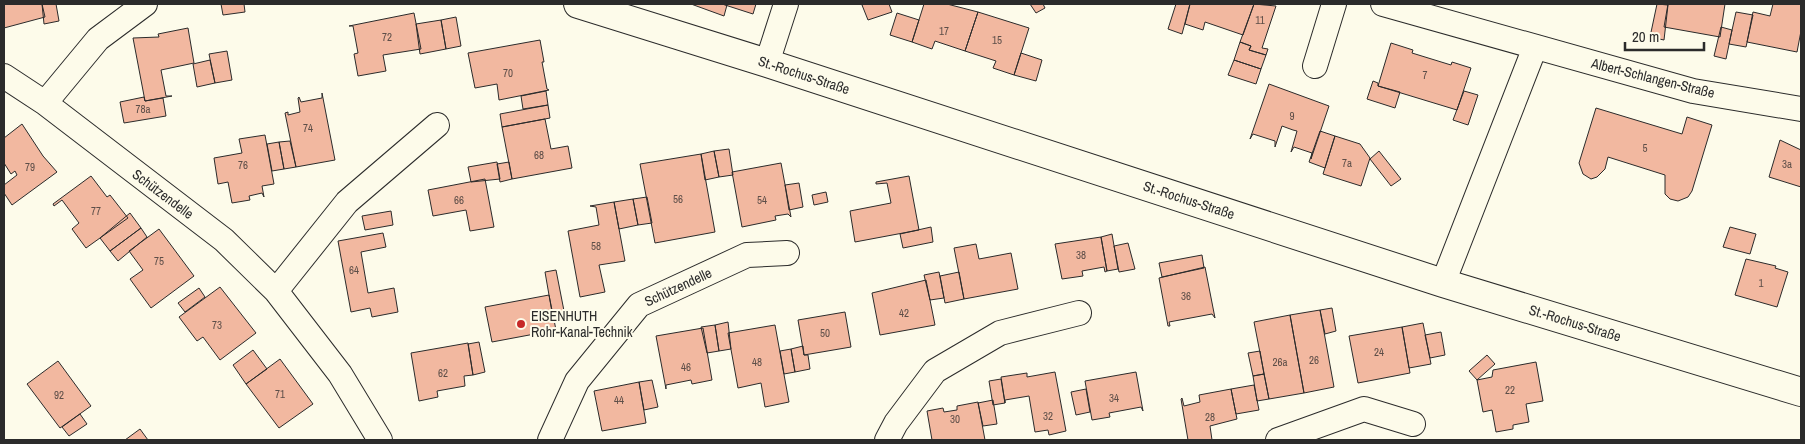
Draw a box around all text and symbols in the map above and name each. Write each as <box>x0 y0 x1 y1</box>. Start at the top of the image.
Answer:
house number: 11 <box>1255 13 1265 27</box>
scale bar <box>1625 20 1704 52</box>
house number: 17 <box>939 24 949 38</box>
text: 20 m <box>1632 26 1659 47</box>
house number: 72 <box>382 30 392 44</box>
house number: 15 <box>992 33 1002 47</box>
street label: St.-Rochus-Straße <box>756 52 852 98</box>
street label: Albert-Schlangen-Straße <box>1589 54 1716 102</box>
house number: 70 <box>503 66 513 80</box>
house number: 7 <box>1422 68 1428 82</box>
house number: 78a <box>135 102 151 116</box>
house number: 9 <box>1289 109 1295 123</box>
house number: 74 <box>303 121 313 135</box>
house number: 5 <box>1642 141 1648 155</box>
house number: 68 <box>534 148 544 162</box>
house number: 7a <box>1342 156 1352 170</box>
house number: 3a <box>1782 157 1792 171</box>
house number: 76 <box>238 158 248 172</box>
house number: 79 <box>25 160 35 174</box>
street label: Schützendelle <box>129 165 197 223</box>
street label: St.-Rochus-Straße <box>1141 177 1237 223</box>
house number: 56 <box>673 192 683 206</box>
house number: 66 <box>454 193 464 207</box>
house number: 54 <box>757 193 767 207</box>
house number: 77 <box>91 204 101 218</box>
house number: 58 <box>591 239 601 253</box>
house number: 38 <box>1076 248 1086 262</box>
house number: 75 <box>154 254 164 268</box>
house number: 64 <box>349 263 359 277</box>
street label: Schützendelle <box>642 264 714 310</box>
house number: 1 <box>1758 276 1764 290</box>
house number: 36 <box>1181 289 1191 303</box>
street label: St.-Rochus-Straße <box>1527 300 1623 346</box>
house number: 42 <box>899 306 909 320</box>
place label: EISENHUTH Rohr-Kanal-Technik <box>531 307 633 341</box>
house number: 73 <box>212 318 222 332</box>
marker: EISENHUTH Rohr-Kanal-Technik <box>515 318 527 330</box>
house number: 50 <box>820 326 830 340</box>
house number: 24 <box>1374 345 1384 359</box>
house number: 26 <box>1309 353 1319 367</box>
house number: 48 <box>752 355 762 369</box>
house number: 26a <box>1272 355 1288 369</box>
house number: 46 <box>681 360 691 374</box>
house number: 62 <box>438 366 448 380</box>
house number: 22 <box>1505 383 1515 397</box>
house number: 71 <box>275 387 285 401</box>
house number: 92 <box>54 388 64 402</box>
house number: 34 <box>1109 391 1119 405</box>
house number: 44 <box>614 393 624 407</box>
house number: 32 <box>1043 409 1053 423</box>
house number: 28 <box>1205 410 1215 424</box>
house number: 30 <box>950 412 960 426</box>

